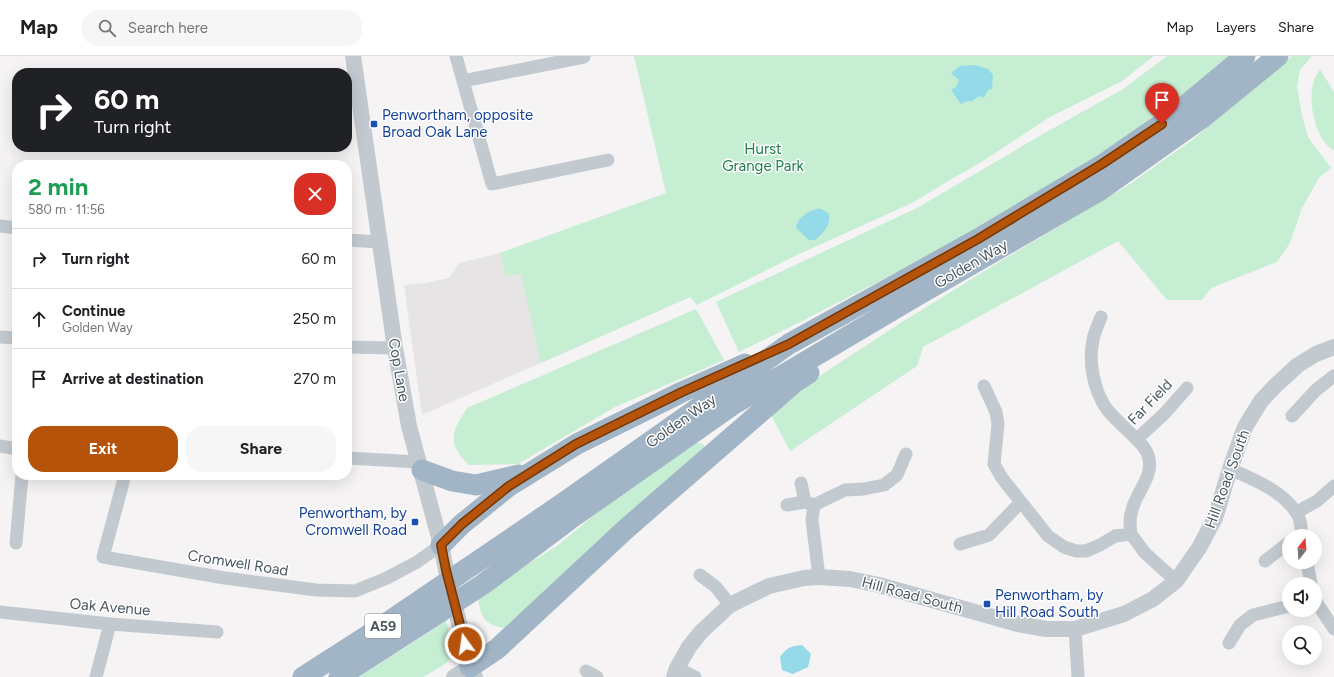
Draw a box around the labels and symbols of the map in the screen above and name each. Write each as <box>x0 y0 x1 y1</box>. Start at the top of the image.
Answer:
pin <box>1145 83 1179 124</box>
place label: Penwortham, opposite Broad Oak Lane <box>382 106 533 141</box>
marker: Penwortham, opposite Broad Oak Lane <box>369 119 379 129</box>
park label: Hurst Grange Park <box>722 140 805 175</box>
street label: Golden Way <box>931 236 1011 292</box>
street label: Cop Lane <box>385 337 413 403</box>
street label: Far Field <box>1124 375 1176 429</box>
street label: Golden Way <box>642 390 720 452</box>
street label: Hill Road South <box>1201 427 1253 531</box>
place label: Penwortham, by Cromwell Road <box>299 504 407 539</box>
marker: Penwortham, by Cromwell Road <box>410 517 420 527</box>
north arrow <box>1282 529 1322 569</box>
street label: Cromwell Road <box>186 546 290 580</box>
street label: Hill Road South <box>860 573 964 617</box>
place label: Penwortham, by Hill Road South <box>995 586 1103 621</box>
street label: Oak Avenue <box>69 595 151 619</box>
marker: Penwortham, by Hill Road South <box>982 599 992 609</box>
road number: A59 <box>365 614 401 638</box>
position arrow <box>444 623 486 665</box>

